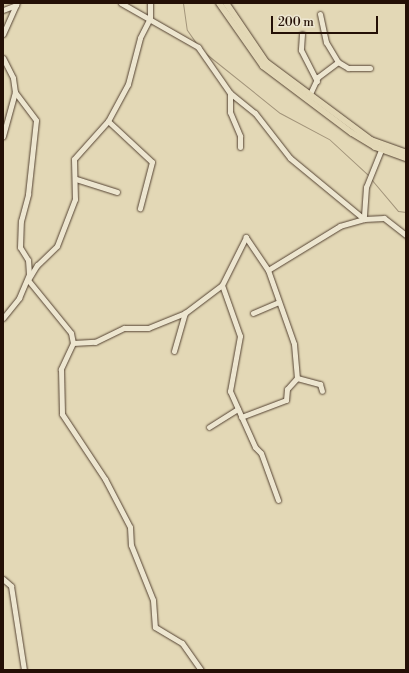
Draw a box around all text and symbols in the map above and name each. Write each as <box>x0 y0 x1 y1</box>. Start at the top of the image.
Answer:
scale bar <box>273 8 380 34</box>
text: 200 m <box>278 15 314 30</box>

